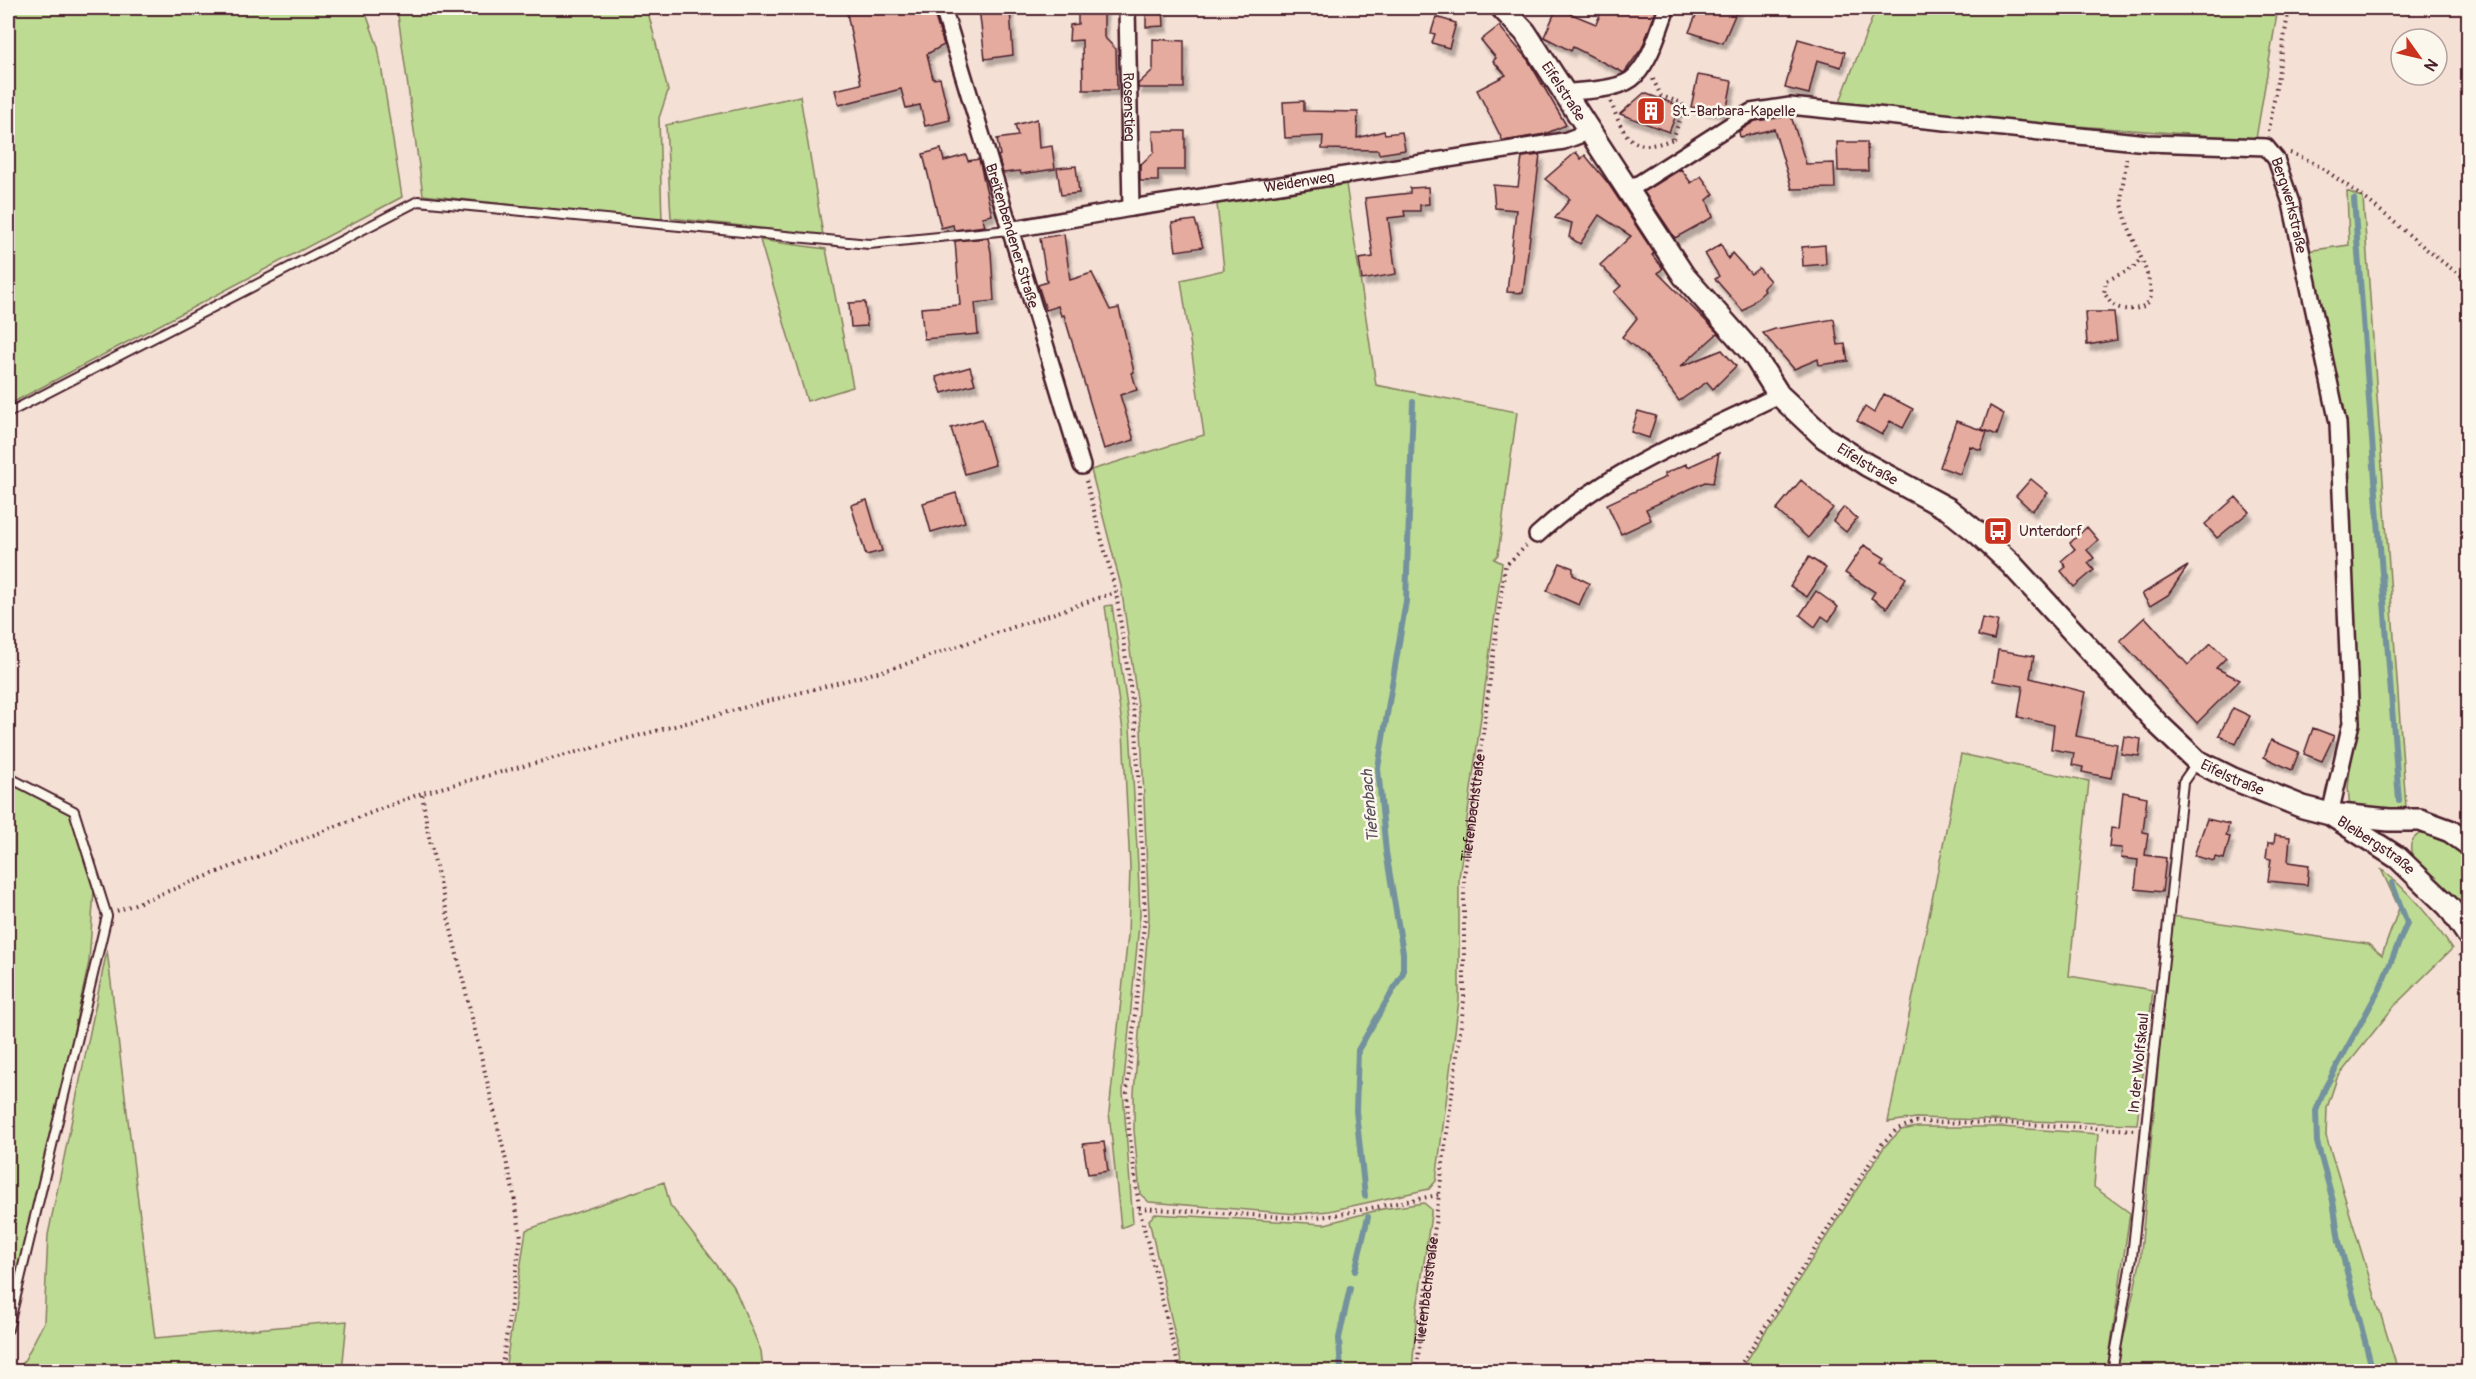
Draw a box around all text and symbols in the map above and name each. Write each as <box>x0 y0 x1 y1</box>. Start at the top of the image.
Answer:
north arrow <box>2389 27 2449 87</box>
text: N <box>2419 55 2442 75</box>
street label: Eifelstraße <box>1537 58 1590 125</box>
street label: Rosenstieg <box>1119 72 1139 142</box>
building icon: St.-Barbara-Kapelle <box>1635 95 1667 127</box>
place label: St.-Barbara-Kapelle <box>1672 102 1796 121</box>
street label: Bergwerkstraße <box>2267 155 2311 255</box>
street label: Breitenbendener Straße <box>981 161 1043 311</box>
street label: Weidenweg <box>1262 167 1336 197</box>
street label: Eifelstraße <box>1833 439 1902 490</box>
bus stop icon: Unterdorf <box>1982 515 2014 547</box>
place label: Unterdorf <box>2019 522 2082 541</box>
street label: Tiefenbachstraße <box>1457 752 1490 863</box>
street label: Eifelstraße <box>2198 755 2267 800</box>
water label: Tiefenbach <box>1357 767 1383 843</box>
street label: Bleibergstraße <box>2333 812 2419 879</box>
street label: In der Wolfskaul <box>2124 1012 2154 1114</box>
street label: Tiefenbachstraße <box>1410 1235 1443 1346</box>

